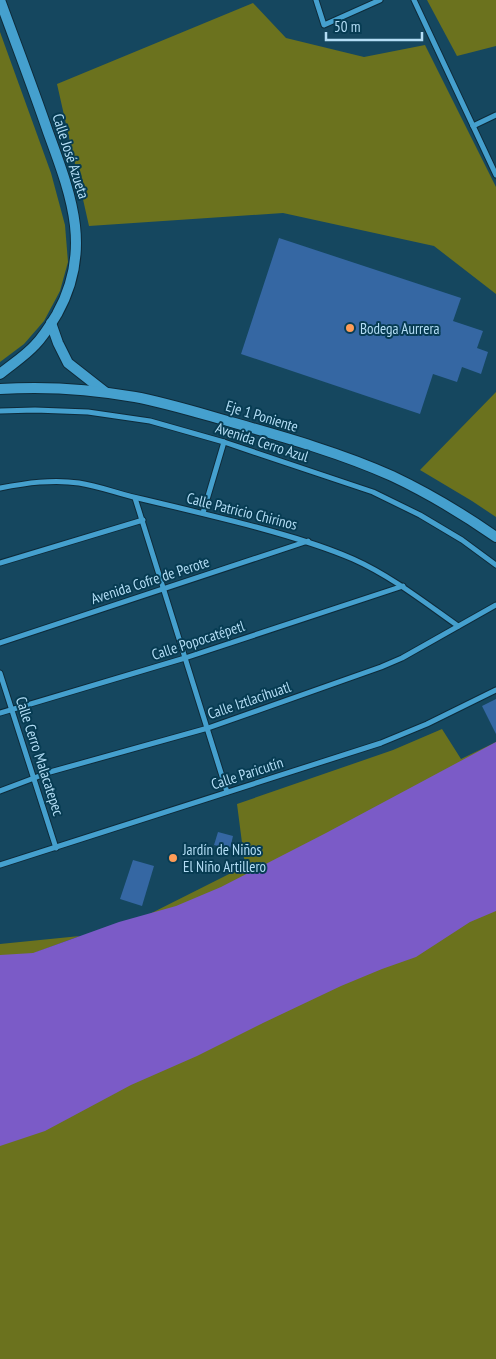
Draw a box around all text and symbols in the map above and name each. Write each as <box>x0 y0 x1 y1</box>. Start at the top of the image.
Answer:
scale bar <box>326 10 422 42</box>
text: 50 m <box>334 17 360 36</box>
street label: Calle José Azueta <box>48 111 94 201</box>
place label: Bodega Aurrera <box>360 319 440 338</box>
marker: Bodega Aurrera <box>344 322 356 334</box>
street label: Eje 1 Poniente <box>224 396 300 436</box>
street label: Avenida Cerro Azul <box>213 418 311 466</box>
street label: Calle Patricio Chirinos <box>185 488 299 534</box>
street label: Avenida Cofre de Perote <box>88 552 212 608</box>
street label: Calle Popocatépetl <box>149 616 247 664</box>
street label: Calle Iztlacíhuatl <box>205 677 294 723</box>
street label: Calle Cerro Malacatepec <box>12 694 68 819</box>
street label: Calle Paricutín <box>209 752 285 794</box>
place label: Jardín de Niños El Niño Artillero <box>182 840 266 876</box>
marker: Jardín de Niños El Niño Artillero <box>167 852 179 864</box>

